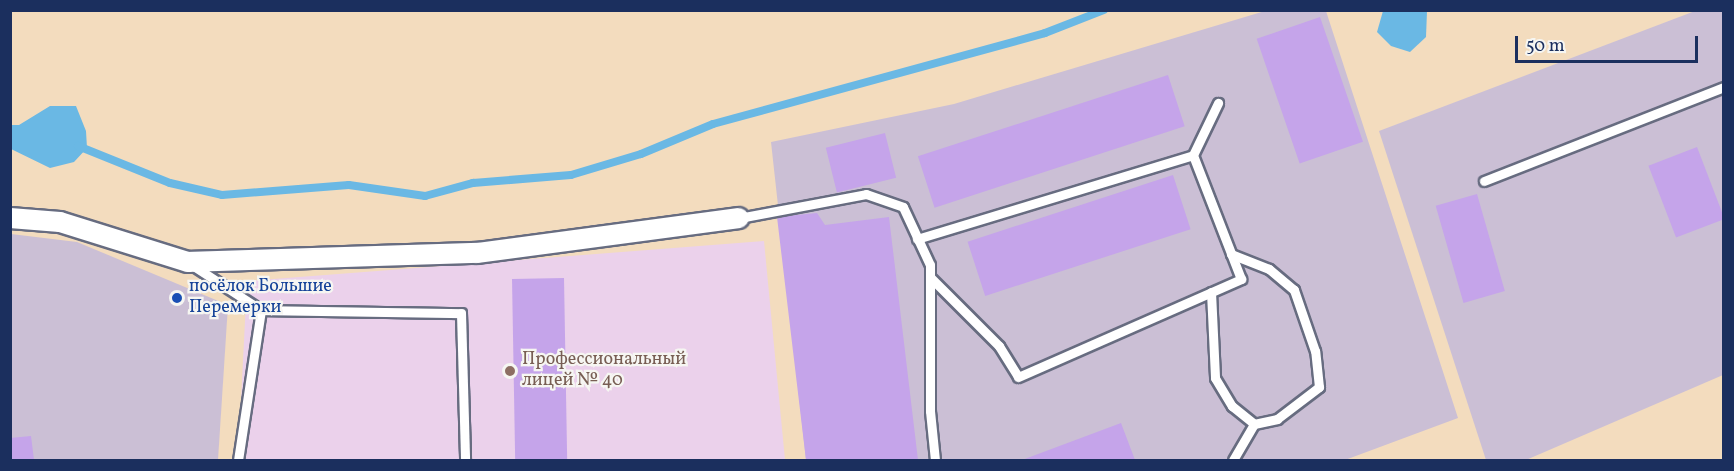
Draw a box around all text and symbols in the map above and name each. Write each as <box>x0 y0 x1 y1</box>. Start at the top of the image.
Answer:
scale bar <box>1518 24 1701 62</box>
text: 50 m <box>1526 34 1565 59</box>
place label: посёлок Большие Перемерки <box>189 277 332 320</box>
marker: посёлок Большие Перемерки <box>170 291 184 305</box>
place label: Профессиональный лицей № 40 <box>522 350 686 392</box>
marker: Профессиональный лицей № 40 <box>503 364 517 378</box>

